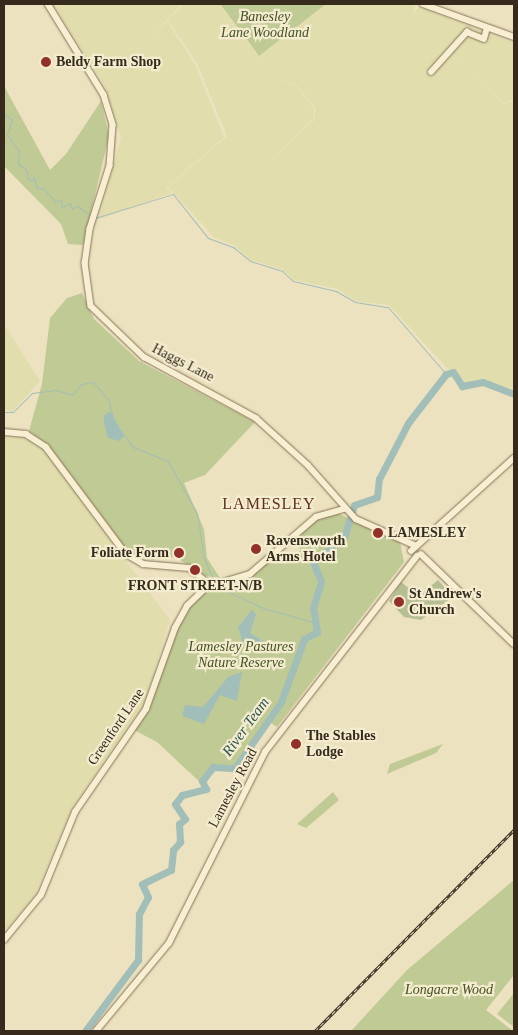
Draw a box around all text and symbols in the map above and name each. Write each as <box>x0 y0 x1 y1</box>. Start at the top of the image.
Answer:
park label: Banesley Lane Woodland <box>221 9 309 41</box>
place label: Beldy Farm Shop <box>56 54 161 70</box>
marker: Beldy Farm Shop <box>40 56 52 68</box>
street label: Haggs Lane <box>149 340 217 386</box>
district label: LAMESLEY <box>221 494 317 514</box>
place label: LAMESLEY <box>388 525 467 541</box>
marker: LAMESLEY <box>372 527 384 539</box>
place label: Ravensworth Arms Hotel <box>266 533 345 566</box>
marker: Ravensworth Arms Hotel <box>250 543 262 555</box>
place label: Foliate Form <box>91 545 169 561</box>
marker: Foliate Form <box>173 547 185 559</box>
marker: FRONT STREET-N/B <box>189 564 201 576</box>
place label: FRONT STREET-N/B <box>128 578 262 594</box>
place label: St Andrew's Church <box>409 586 482 618</box>
marker: St Andrew's Church <box>393 596 405 608</box>
park label: Lamesley Pastures Nature Reserve <box>189 639 293 672</box>
street label: Greenford Lane <box>84 685 148 769</box>
water label: River Team <box>219 694 273 760</box>
place label: The Stables Lodge <box>306 728 376 760</box>
marker: The Stables Lodge <box>290 738 302 750</box>
street label: Lamesley Road <box>205 745 261 831</box>
park label: Longacre Wood <box>405 982 493 998</box>

